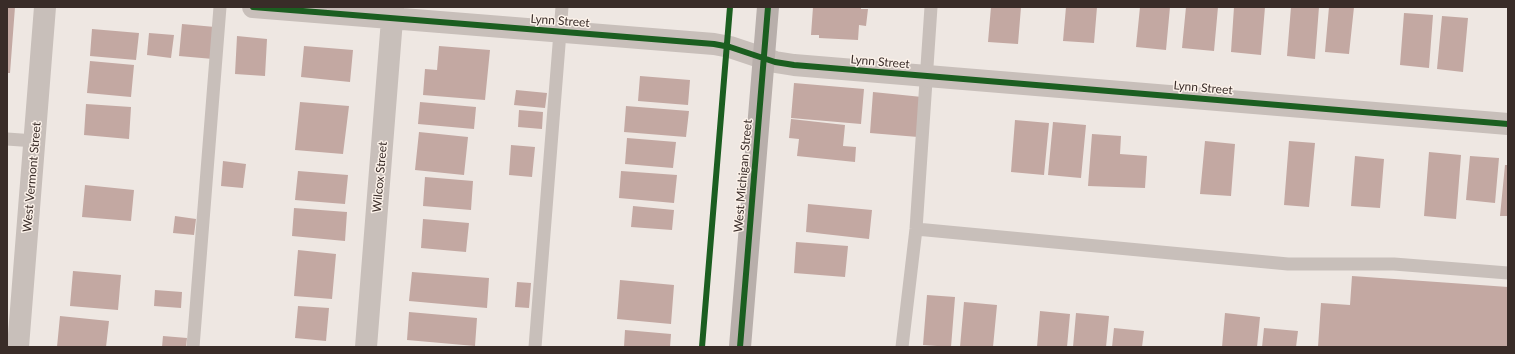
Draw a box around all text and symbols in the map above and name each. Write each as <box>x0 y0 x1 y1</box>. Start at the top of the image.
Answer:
street label: Lynn Street <box>530 12 590 30</box>
street label: Lynn Street <box>850 52 910 72</box>
street label: Lynn Street <box>1173 78 1233 98</box>
street label: West Michigan Street <box>731 119 755 233</box>
street label: West Vermont Street <box>20 121 44 233</box>
street label: Wilcox Street <box>370 141 390 213</box>

